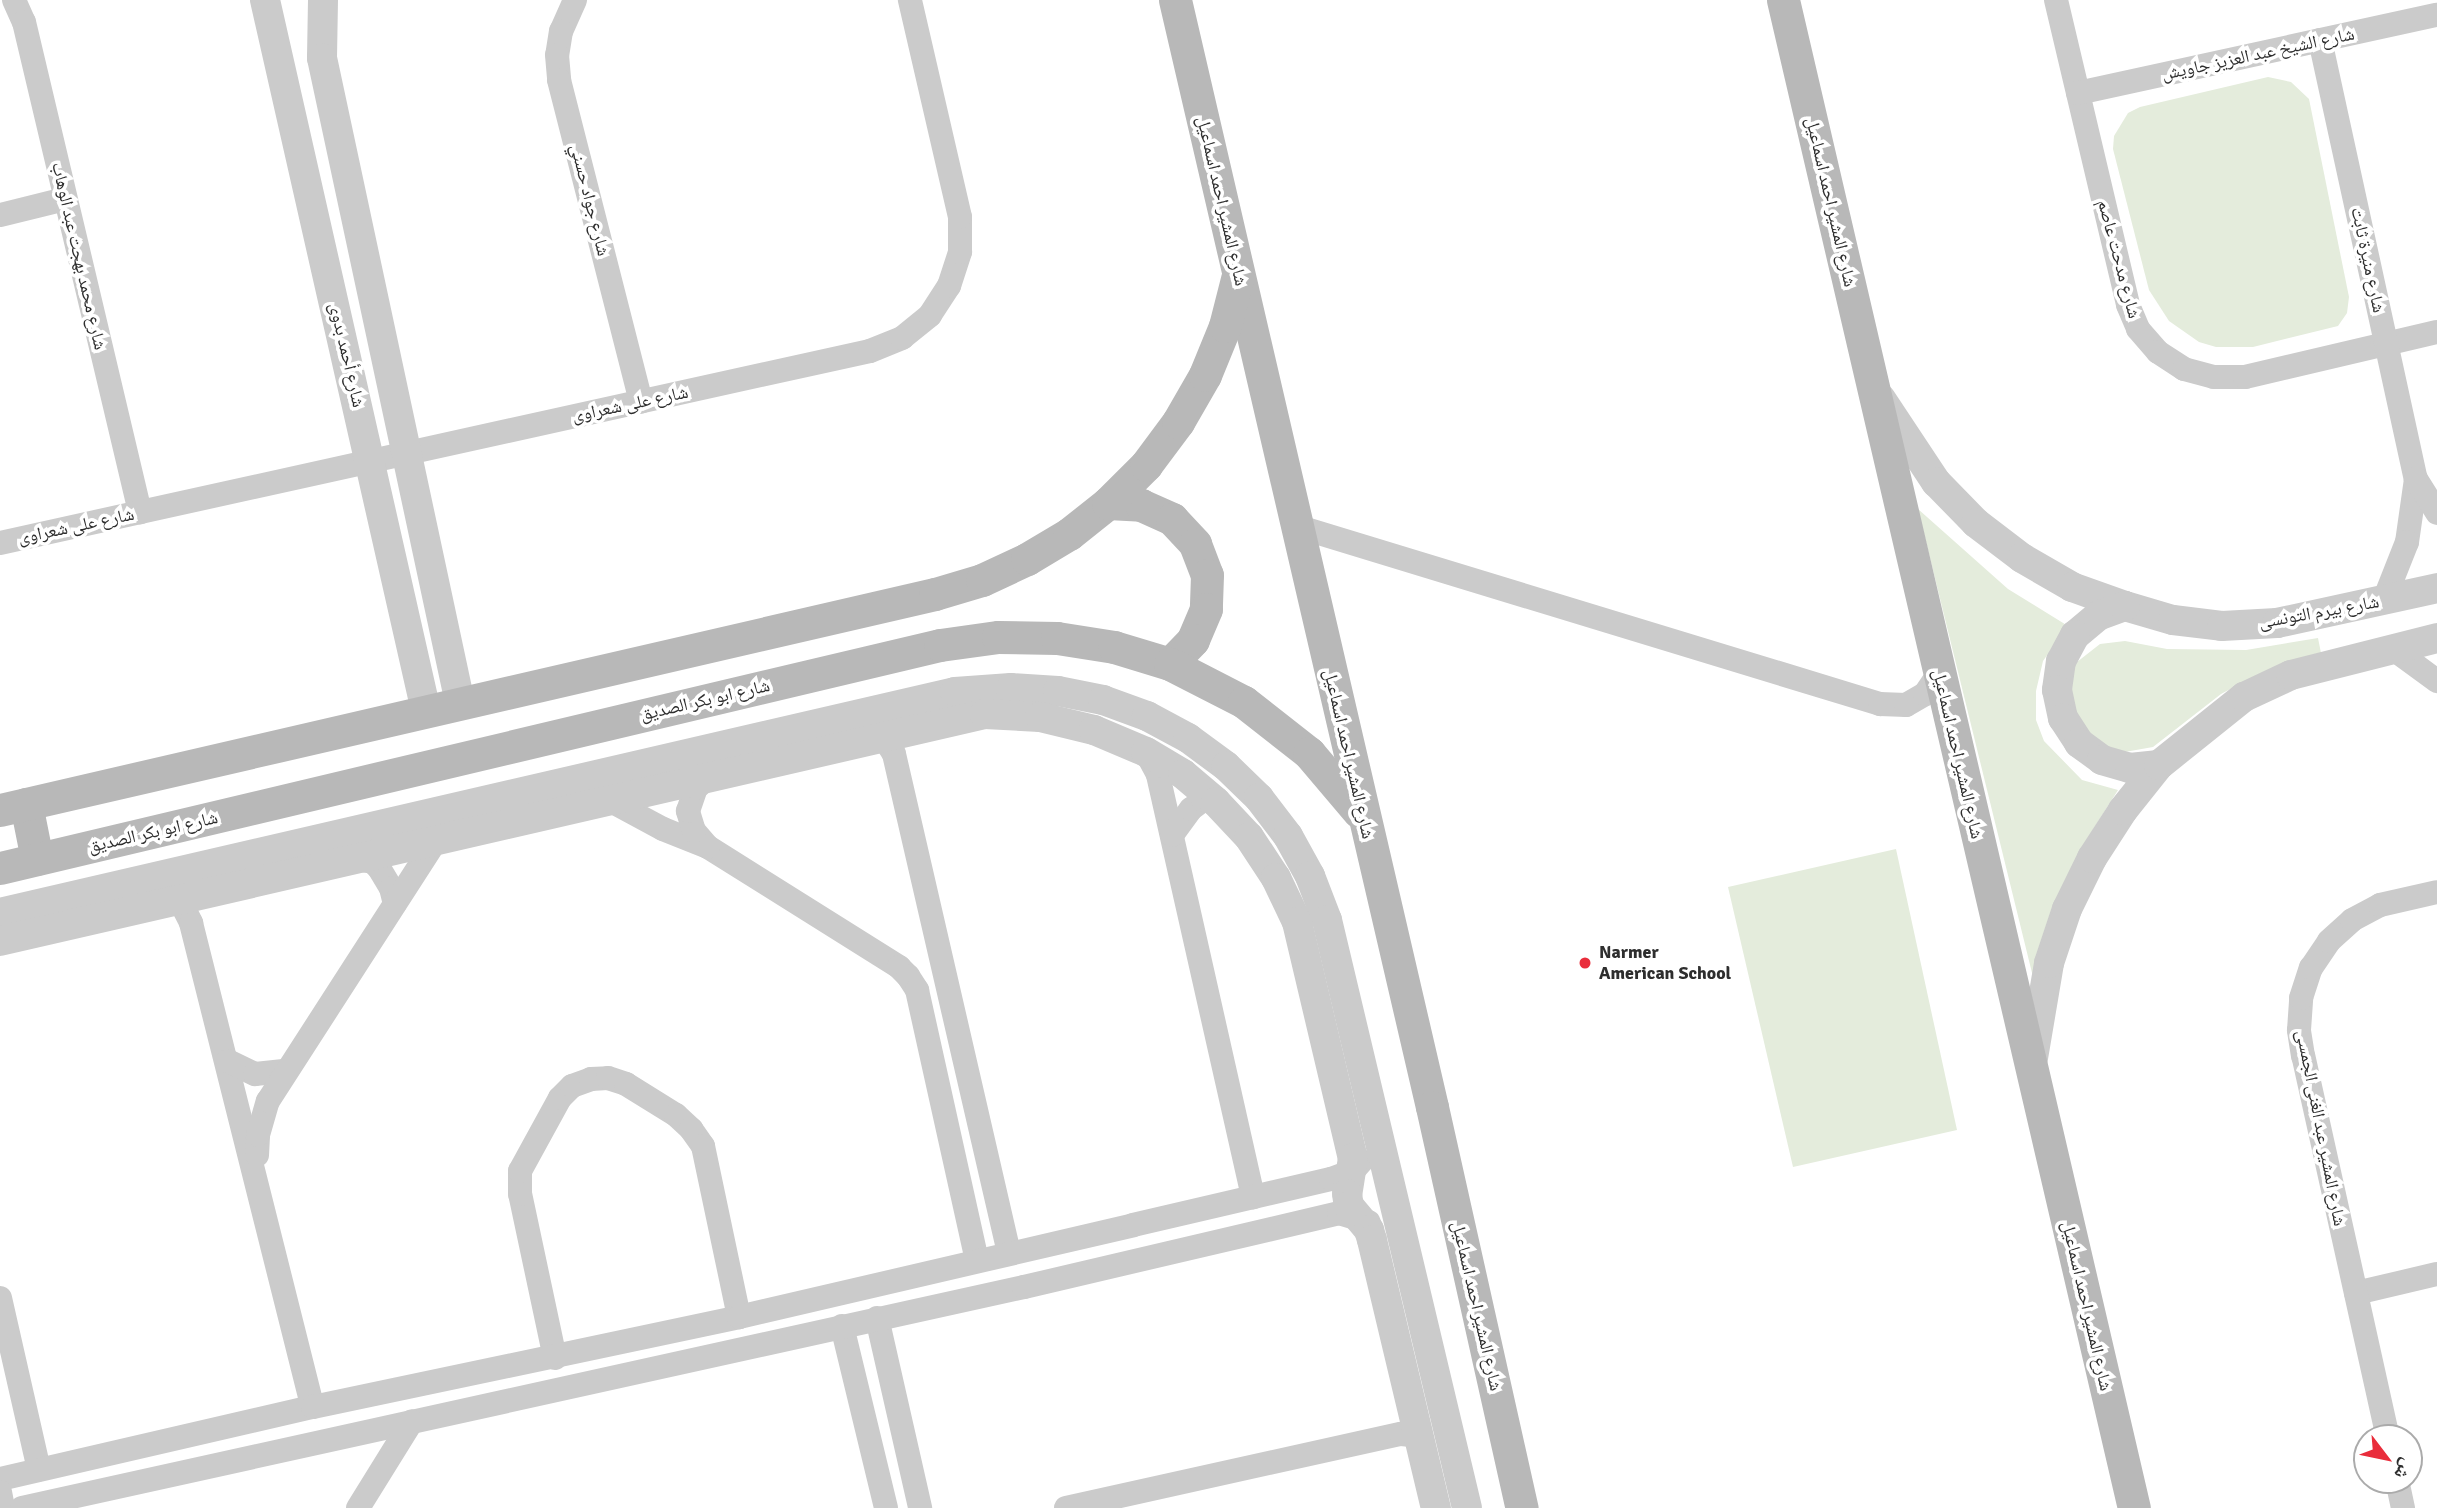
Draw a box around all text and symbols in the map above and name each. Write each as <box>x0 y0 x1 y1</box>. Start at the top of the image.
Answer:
street label: شارع الشيخ عبد العزيز جاويش <box>2160 23 2356 85</box>
street label: شارع المشير احمد اسماعيل <box>1192 114 1252 288</box>
street label: شارع المشير احمد اسماعيل <box>1801 115 1861 289</box>
street label: شارع جواد حسني <box>566 142 614 258</box>
street label: شارع محمد بهجت عبد الوهاب <box>47 160 111 352</box>
street label: شارع مدحت عاصم <box>2093 197 2145 321</box>
street label: شارع منيرة ثابت <box>2346 205 2390 315</box>
street label: شارع أحمد بدوى <box>324 301 370 409</box>
street label: شارع على شعراوى <box>570 381 690 427</box>
street label: شارع على شعراوى <box>16 503 136 549</box>
street label: شارع بيرم التونسى <box>2257 591 2381 633</box>
street label: شارع المشير احمد اسماعيل <box>1319 667 1379 841</box>
street label: شارع المشير احمد اسماعيل <box>1928 667 1988 841</box>
street label: شارع ابو بكر الصديق <box>638 675 772 725</box>
street label: شارع ابو بكر الصديق <box>86 807 220 857</box>
place label: Narmer American School <box>1599 942 1731 984</box>
marker: Narmer American School <box>1577 955 1593 971</box>
street label: شارع المشير عبد الغنى الجمسى <box>2291 1028 2351 1228</box>
street label: شارع المشير احمد اسماعيل <box>1447 1219 1507 1393</box>
street label: شارع المشير احمد اسماعيل <box>2057 1219 2117 1393</box>
north arrow <box>2353 1424 2423 1494</box>
text: ش <box>2389 1454 2420 1484</box>

